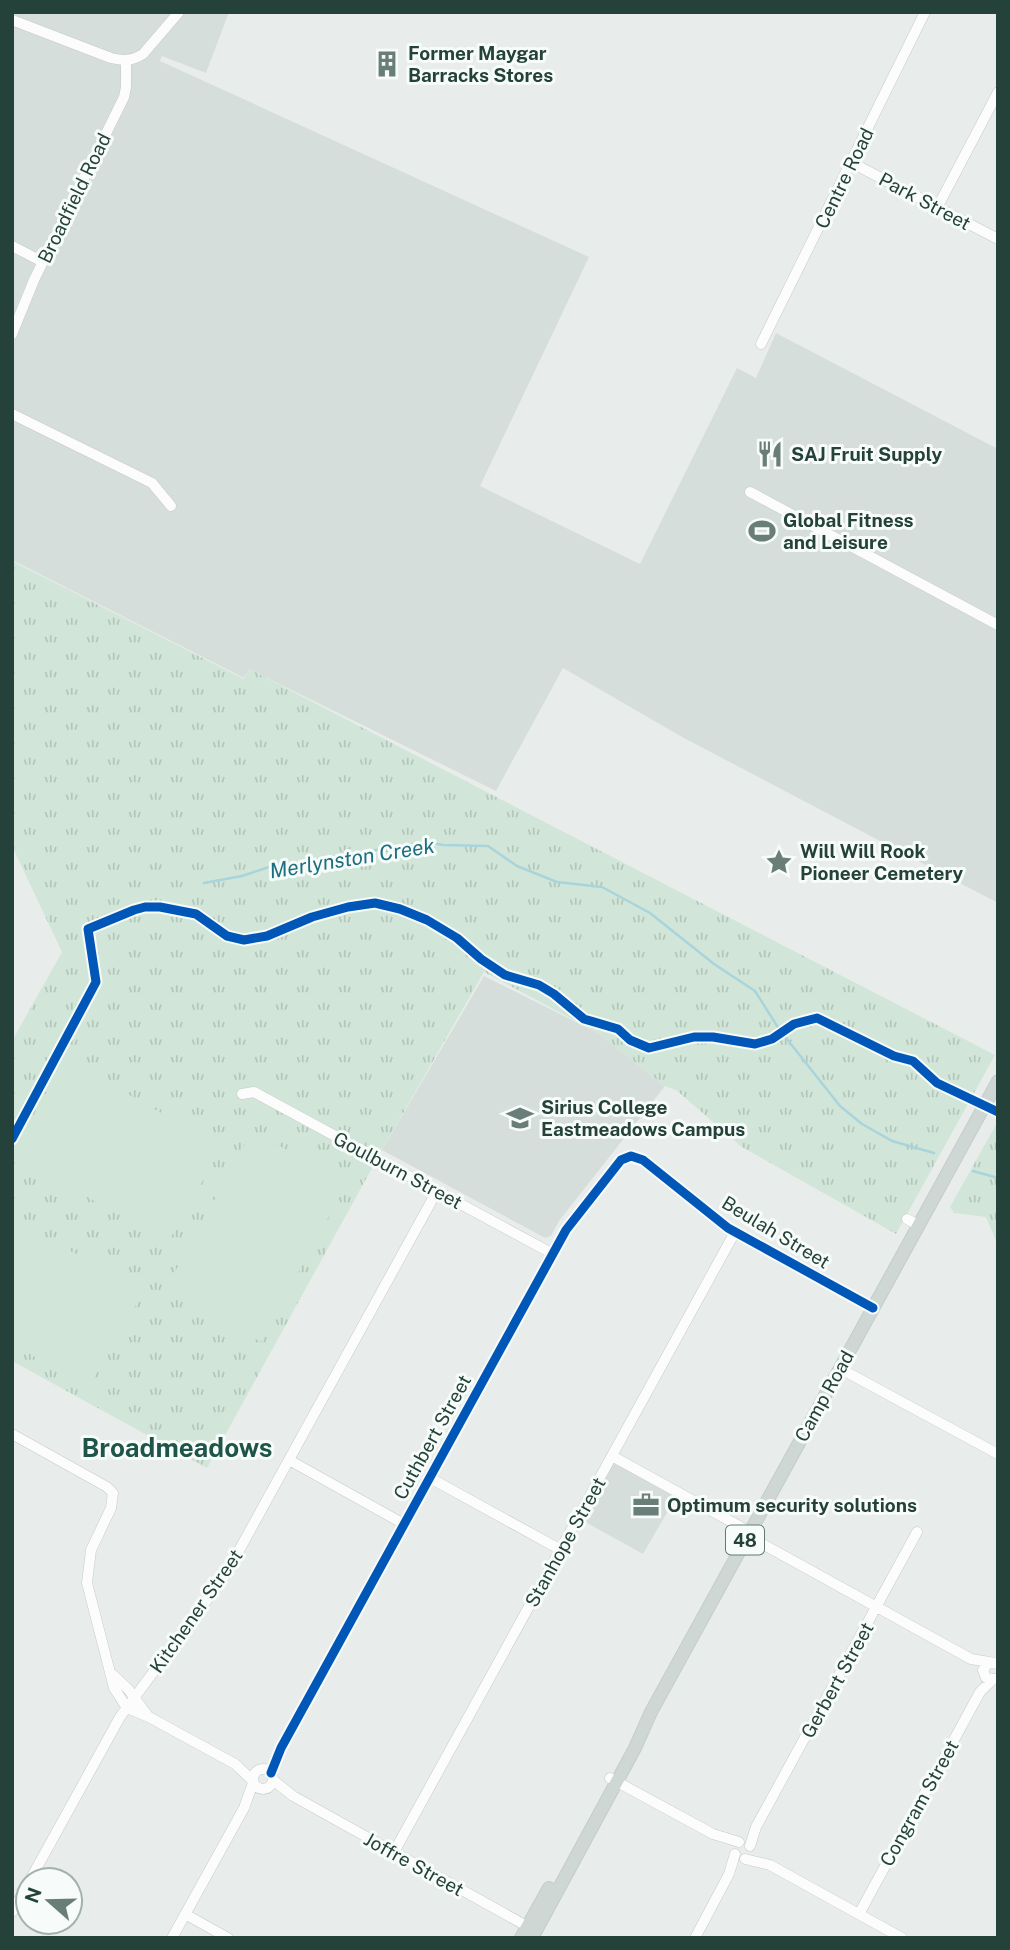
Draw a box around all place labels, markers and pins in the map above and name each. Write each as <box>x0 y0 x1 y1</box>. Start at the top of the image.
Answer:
place label: Former Maygar Barracks Stores <box>408 42 553 86</box>
building icon: Former Maygar Barracks Stores <box>372 49 402 79</box>
restaurant icon: SAJ Fruit Supply <box>755 439 785 469</box>
place label: SAJ Fruit Supply <box>791 443 942 465</box>
place label: Global Fitness and Leisure <box>783 509 914 553</box>
sports icon: Global Fitness and Leisure <box>747 516 777 546</box>
place label: Will Will Rook Pioneer Cemetery <box>800 840 964 884</box>
place icon: Will Will Rook Pioneer Cemetery <box>764 847 794 877</box>
place label: Sirius College Eastmeadows Campus <box>541 1096 745 1140</box>
school or university icon: Sirius College Eastmeadows Campus <box>505 1103 535 1133</box>
office icon: Optimum security solutions <box>631 1490 661 1520</box>
place label: Optimum security solutions <box>667 1494 917 1516</box>

